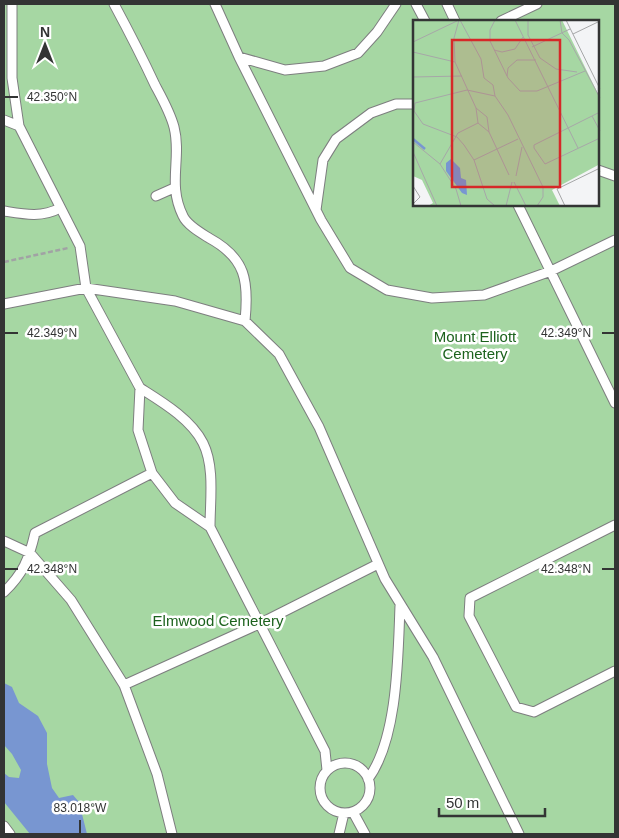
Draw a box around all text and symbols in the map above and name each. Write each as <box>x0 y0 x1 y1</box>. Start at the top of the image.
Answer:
north arrow <box>20 20 70 70</box>
inset map <box>413 20 599 206</box>
text: N <box>40 24 50 40</box>
text: 42.350°N <box>27 90 77 104</box>
text: 42.349°N <box>27 326 77 340</box>
text: 42.349°N <box>541 326 591 340</box>
park label: Mount Elliott Cemetery <box>434 328 517 362</box>
text: 42.348°N <box>27 562 77 576</box>
text: 42.348°N <box>541 562 591 576</box>
park label: Elmwood Cemetery <box>153 612 284 629</box>
scale bar <box>439 786 545 818</box>
text: 50 m <box>446 794 479 811</box>
text: 83.018°W <box>54 801 107 815</box>

